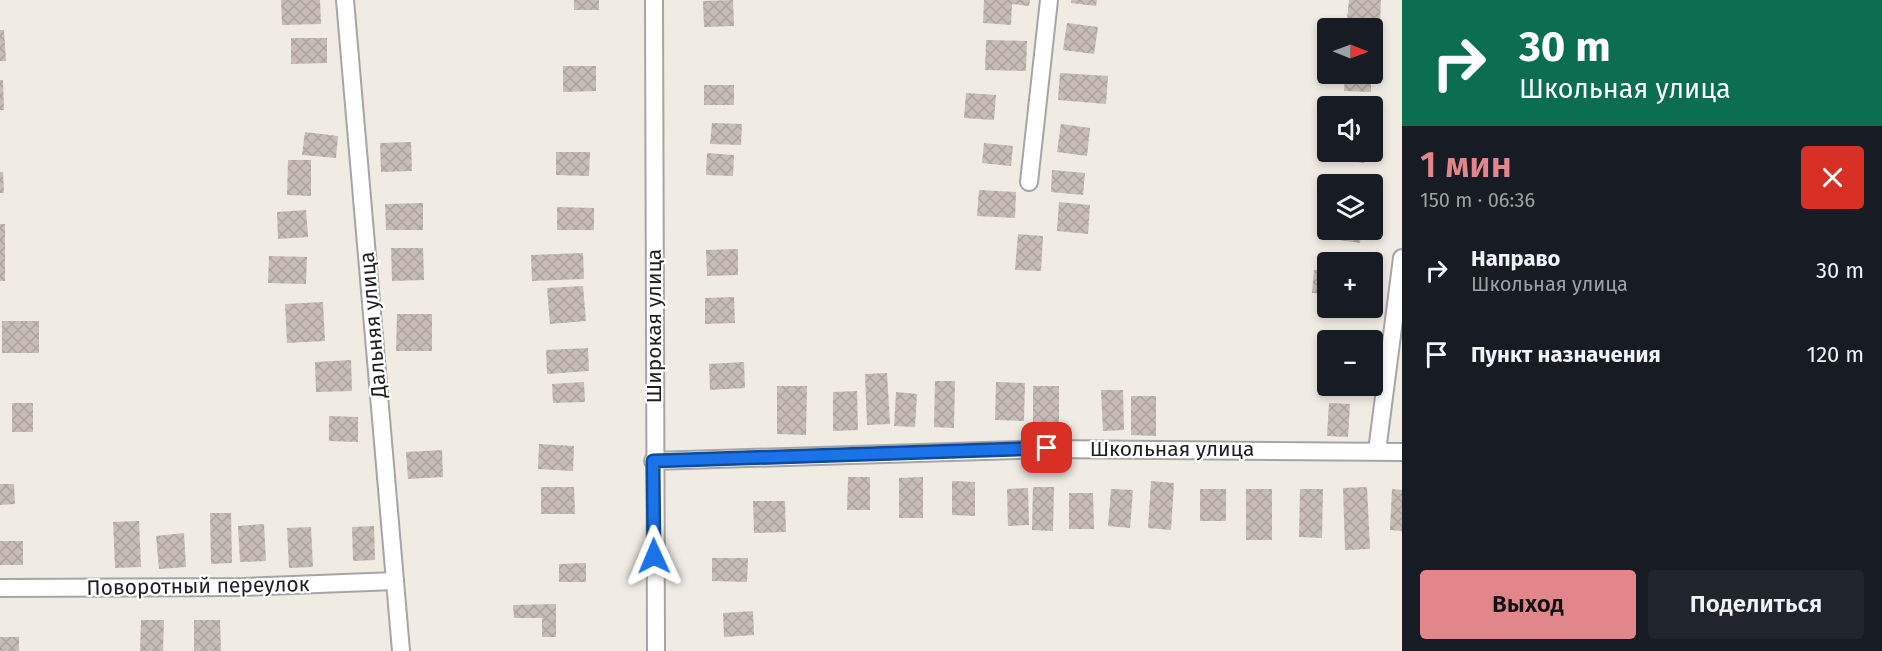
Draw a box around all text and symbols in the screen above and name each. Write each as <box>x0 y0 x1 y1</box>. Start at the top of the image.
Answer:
north arrow <box>1317 18 1383 84</box>
map controls <box>1317 18 1383 396</box>
text: 30 m <box>1519 22 1611 72</box>
icon: right <box>1420 24 1498 102</box>
text: Школьная улица <box>1519 73 1731 105</box>
button: sound <box>1317 96 1383 162</box>
text: 1 мин <box>1420 143 1512 187</box>
button: close <box>1801 146 1864 209</box>
button: layers <box>1317 174 1383 240</box>
text: 150 m · 06:36 <box>1420 188 1535 212</box>
text: Направо <box>1471 245 1560 272</box>
street label: Широкая улица <box>641 249 667 403</box>
street label: Дальняя улица <box>354 251 392 400</box>
button: + <box>1317 252 1383 318</box>
icon: right <box>1420 254 1453 287</box>
text: 30 m <box>1816 257 1864 284</box>
text: Школьная улица <box>1471 272 1628 296</box>
button: − <box>1317 330 1383 396</box>
icon: arrive <box>1420 338 1453 371</box>
text: Пункт назначения <box>1471 341 1661 368</box>
text: 120 m <box>1807 341 1864 368</box>
pin <box>1021 422 1072 473</box>
icon: arrive <box>1030 431 1063 464</box>
street label: Школьная улица <box>1090 436 1254 462</box>
position arrow <box>622 524 686 588</box>
button: Выход <box>1420 570 1636 639</box>
button: Поделиться <box>1648 570 1864 639</box>
street label: Поворотный переулок <box>86 571 310 601</box>

